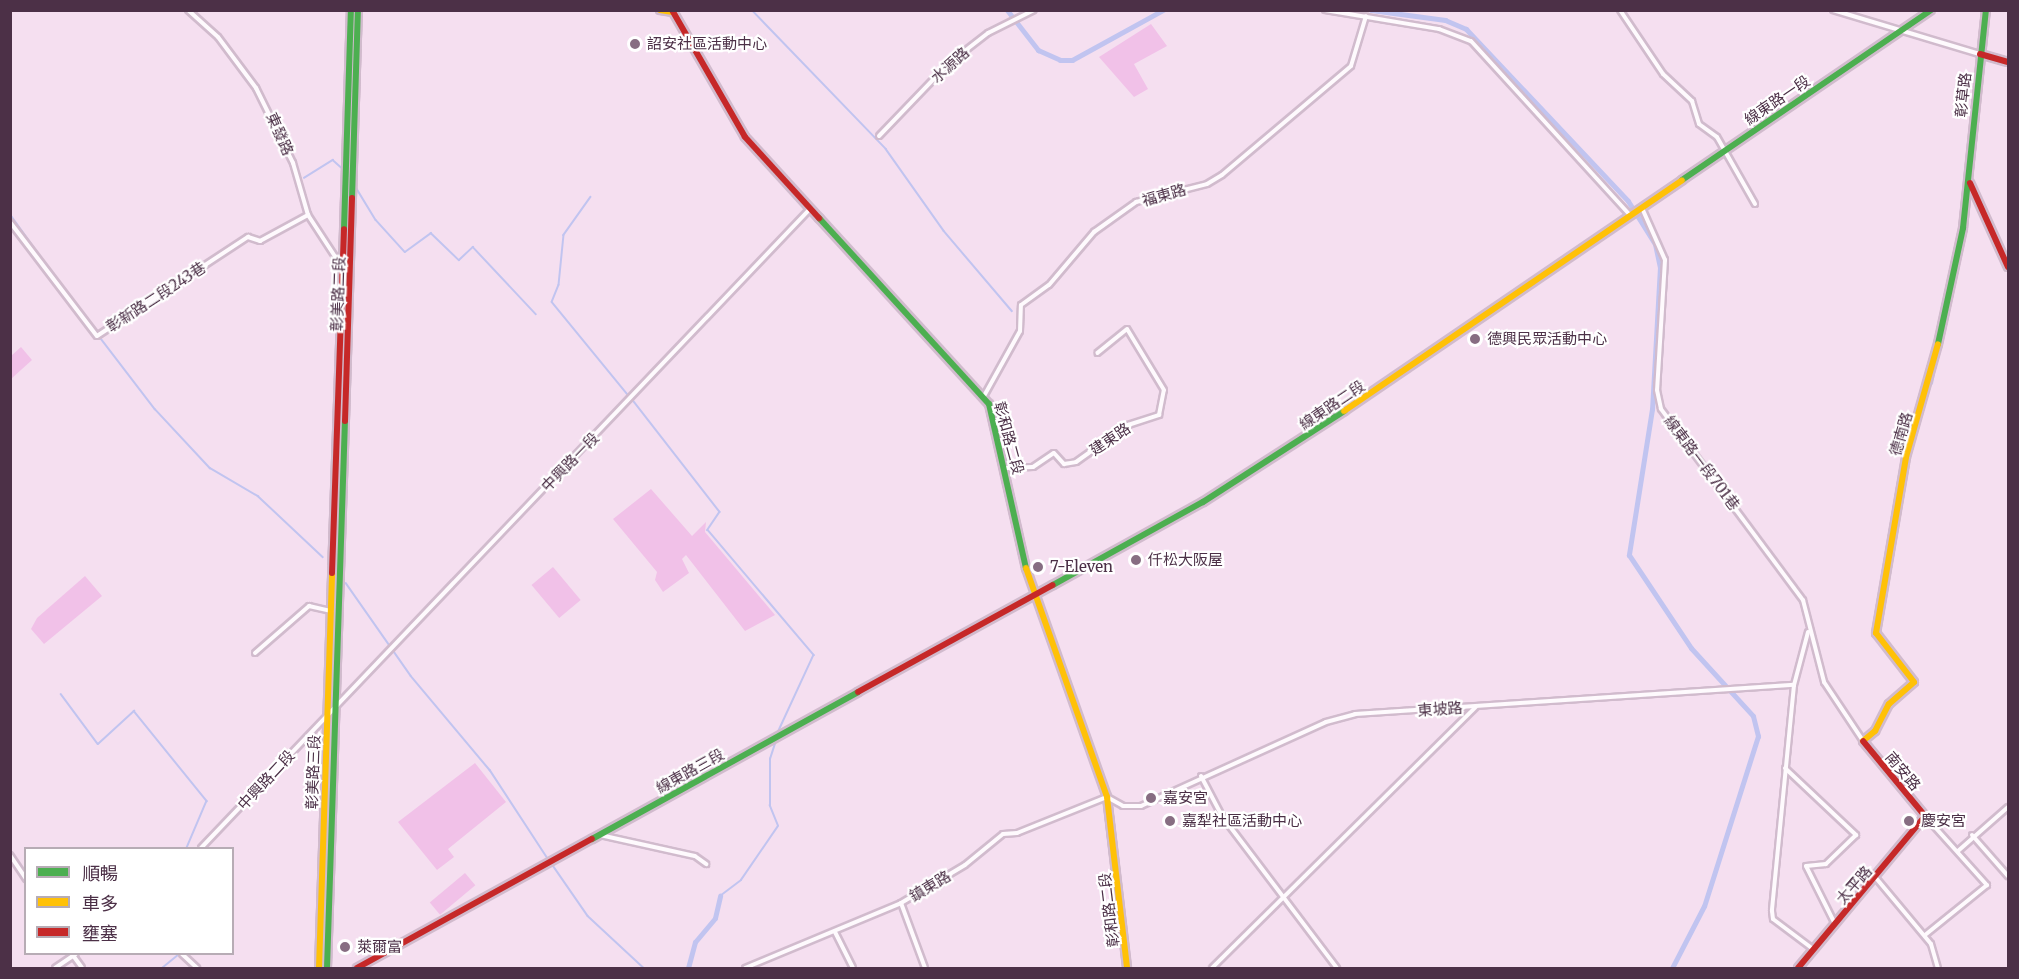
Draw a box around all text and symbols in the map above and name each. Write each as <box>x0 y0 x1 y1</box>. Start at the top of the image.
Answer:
place label: 詔安社區活動中心 <box>647 35 767 53</box>
marker: 詔安社區活動中心 <box>628 37 642 51</box>
street label: 水源路 <box>927 43 973 87</box>
street label: 線東路一段 <box>1741 72 1813 128</box>
street label: 彰草路 <box>1952 72 1974 118</box>
street label: 東發路 <box>263 110 297 158</box>
street label: 福東路 <box>1140 180 1188 210</box>
street label: 彰美路二段 <box>328 256 348 332</box>
street label: 彰新路二段243巷 <box>103 258 209 336</box>
place label: 德興民眾活動中心 <box>1487 330 1607 348</box>
marker: 德興民眾活動中心 <box>1468 332 1482 346</box>
street label: 線東路二段 <box>1296 377 1368 433</box>
street label: 彰和路二段 <box>991 399 1027 477</box>
street label: 德南路 <box>1886 410 1916 458</box>
street label: 線東路一段701巷 <box>1661 412 1743 514</box>
street label: 建東路 <box>1086 419 1134 459</box>
street label: 中興路一段 <box>537 429 603 495</box>
place label: 仟松大阪屋 <box>1148 551 1223 569</box>
marker: 仟松大阪屋 <box>1129 553 1143 567</box>
place label: 7-Eleven <box>1050 558 1113 576</box>
marker: 7-Eleven <box>1031 560 1045 574</box>
street label: 東坡路 <box>1417 698 1463 720</box>
street label: 彰美路三段 <box>303 734 323 810</box>
street label: 線東路三段 <box>653 745 727 797</box>
street label: 中興路二段 <box>234 746 298 814</box>
street label: 南安路 <box>1882 748 1924 794</box>
place label: 嘉安宮 <box>1163 789 1208 807</box>
marker: 嘉安宮 <box>1144 791 1158 805</box>
place label: 嘉犁社區活動中心 <box>1182 812 1302 830</box>
place label: 慶安宮 <box>1921 812 1966 830</box>
marker: 嘉犁社區活動中心 <box>1163 814 1177 828</box>
marker: 慶安宮 <box>1902 814 1916 828</box>
legend <box>24 847 234 955</box>
text: 順暢 <box>82 862 118 885</box>
street label: 太平路 <box>1832 862 1876 908</box>
street label: 鎮東路 <box>906 867 954 905</box>
street label: 彰和路二段 <box>1095 872 1123 948</box>
text: 車多 <box>82 892 118 915</box>
text: 壅塞 <box>82 922 118 945</box>
place label: 萊爾富 <box>357 938 402 956</box>
marker: 萊爾富 <box>338 940 352 954</box>

